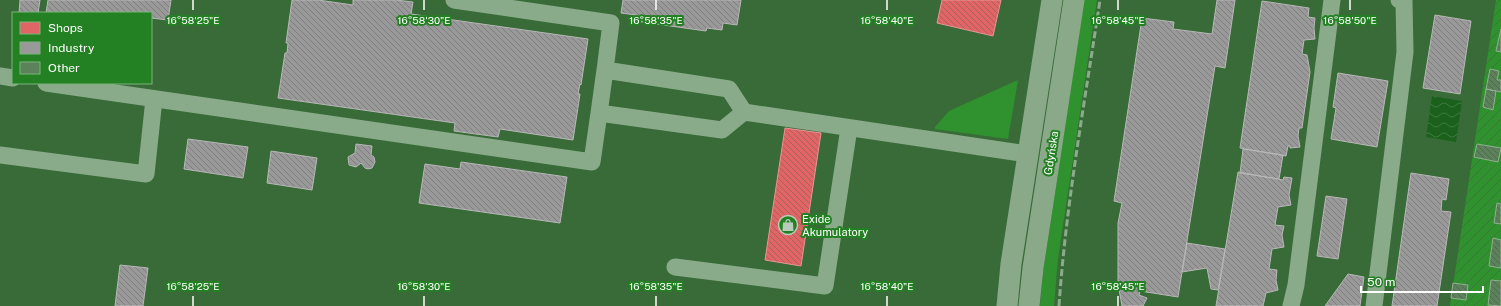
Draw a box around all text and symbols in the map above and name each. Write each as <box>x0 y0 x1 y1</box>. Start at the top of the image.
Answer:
legend <box>12 12 152 84</box>
text: 16°58'25"E <box>166 14 220 26</box>
text: 16°58'30"E <box>397 14 451 26</box>
text: 16°58'35"E <box>629 14 683 26</box>
text: 16°58'40"E <box>860 14 914 26</box>
text: 16°58'45"E <box>1091 14 1145 26</box>
text: 16°58'50"E <box>1323 14 1377 26</box>
text: Shops <box>48 21 83 35</box>
text: Industry <box>48 41 95 55</box>
text: Other <box>48 61 80 75</box>
street label: Gdyńska <box>1042 130 1060 176</box>
place label: Exide Akumulatory <box>802 213 868 238</box>
shop icon: Exide Akumulatory <box>777 214 799 236</box>
scale bar <box>1361 268 1483 294</box>
text: 50 m <box>1367 275 1395 289</box>
text: 16°58'25"E <box>166 280 220 292</box>
text: 16°58'30"E <box>397 280 451 292</box>
text: 16°58'35"E <box>629 280 683 292</box>
text: 16°58'40"E <box>860 280 914 292</box>
text: 16°58'45"E <box>1091 280 1145 292</box>

